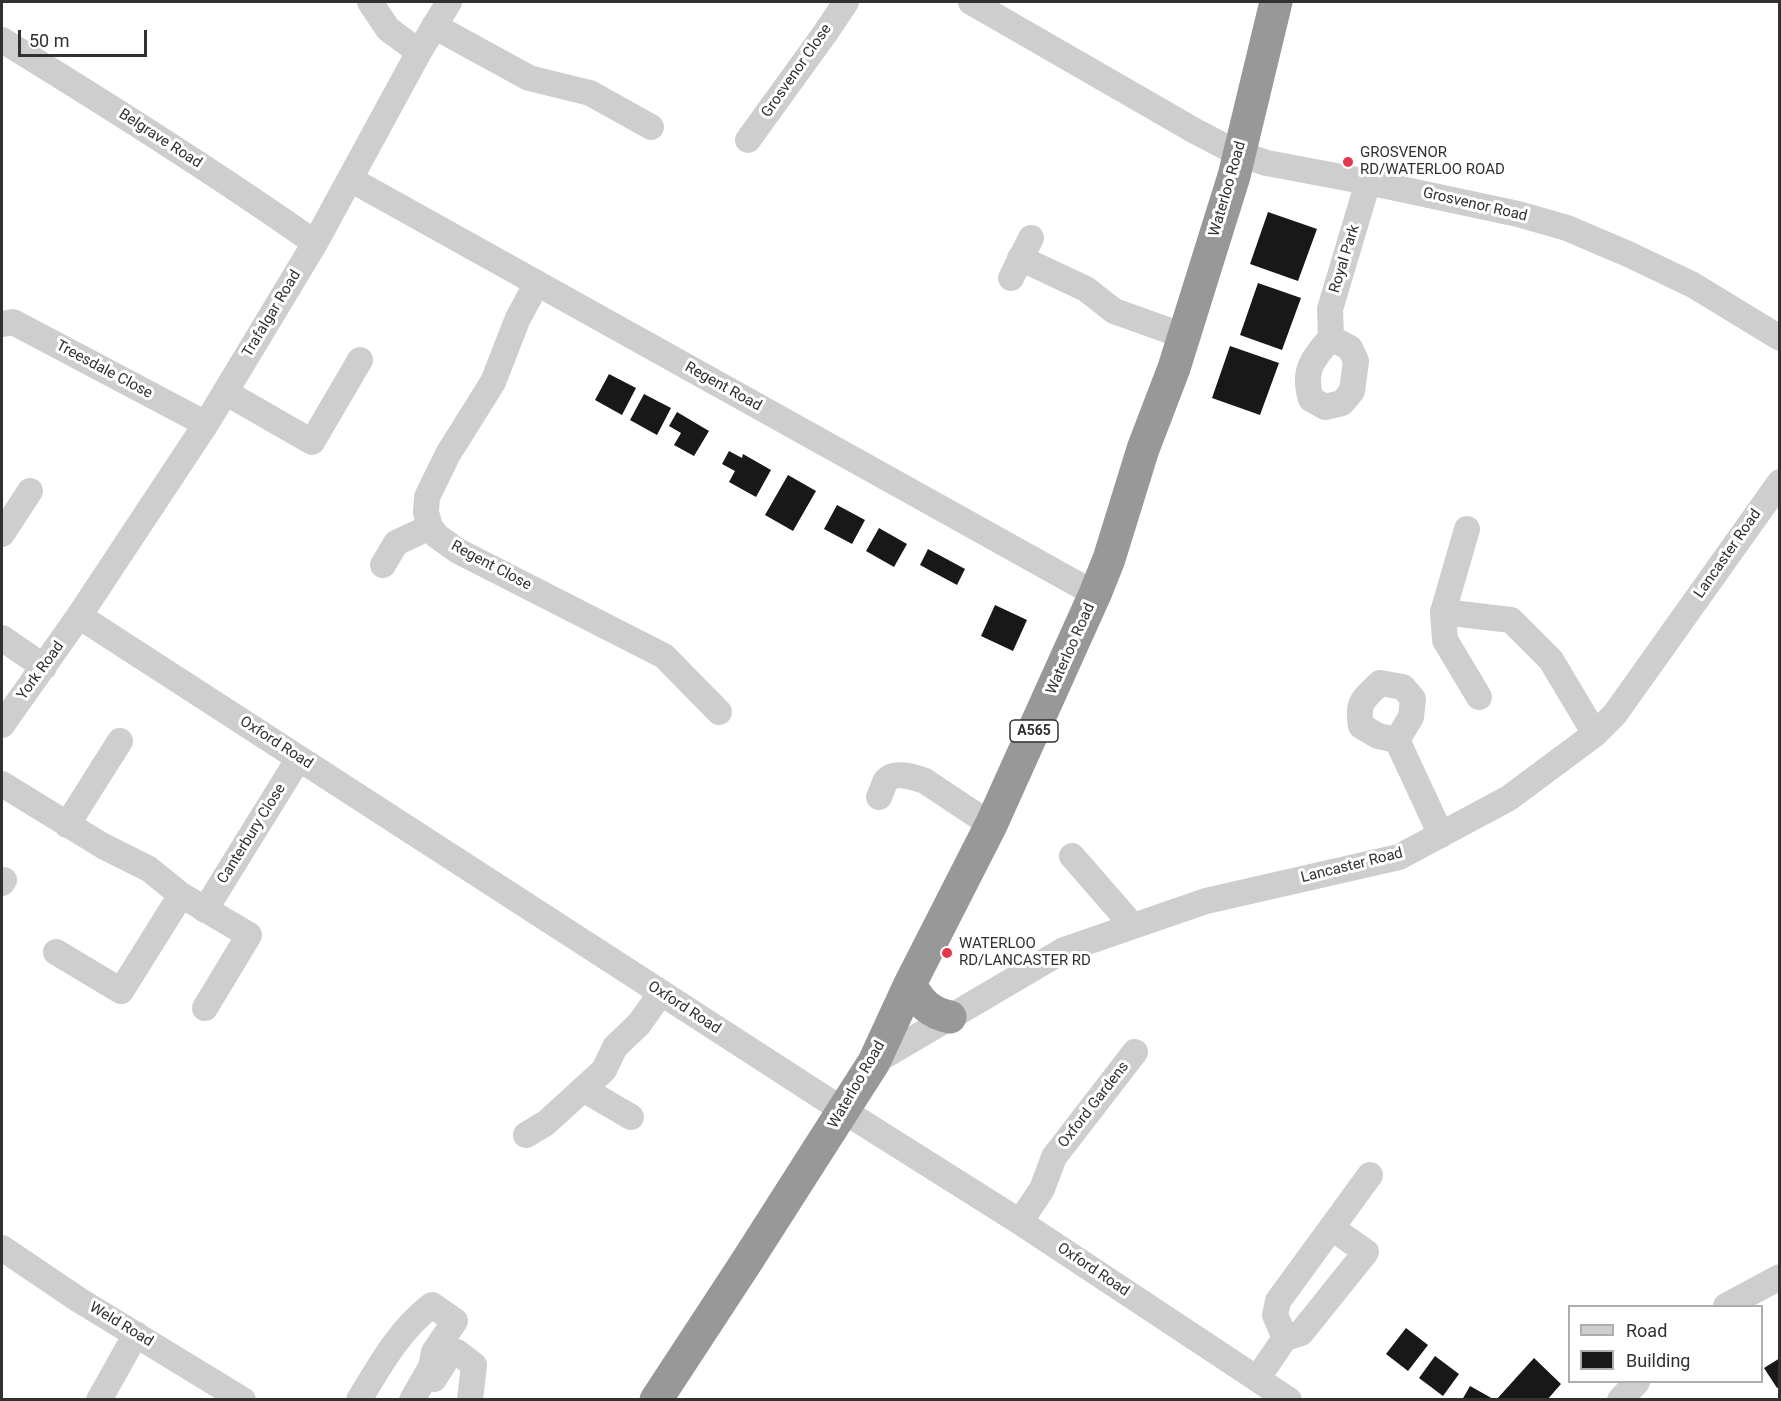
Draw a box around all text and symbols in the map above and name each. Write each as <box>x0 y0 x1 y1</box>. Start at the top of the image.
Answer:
scale bar <box>21 18 150 56</box>
street label: Grosvenor Close <box>758 21 836 121</box>
text: 50 m <box>29 30 69 51</box>
street label: Belgrave Road <box>115 105 205 173</box>
street label: Waterloo Road <box>1206 139 1250 239</box>
place label: GROSVENOR RD/WATERLOO ROAD <box>1360 144 1505 179</box>
marker: GROSVENOR RD/WATERLOO ROAD <box>1341 155 1355 169</box>
street label: Grosvenor Road <box>1421 184 1529 226</box>
street label: Royal Park <box>1326 223 1364 295</box>
street label: Trafalgar Road <box>239 267 305 361</box>
street label: Treesdale Close <box>53 337 155 403</box>
street label: Regent Road <box>682 359 764 415</box>
street label: Lancaster Road <box>1691 506 1765 602</box>
street label: Regent Close <box>448 537 534 595</box>
street label: Waterloo Road <box>1043 601 1099 697</box>
street label: York Road <box>14 638 68 704</box>
street label: Oxford Road <box>236 713 316 773</box>
road number: A565 <box>1010 720 1058 742</box>
street label: Canterbury Close <box>214 781 290 887</box>
street label: Lancaster Road <box>1299 845 1405 887</box>
place label: WATERLOO RD/LANCASTER RD <box>959 935 1091 970</box>
marker: WATERLOO RD/LANCASTER RD <box>940 946 954 960</box>
street label: Oxford Road <box>644 978 724 1038</box>
street label: Waterloo Road <box>825 1038 889 1132</box>
street label: Oxford Gardens <box>1055 1058 1133 1152</box>
street label: Oxford Road <box>1054 1239 1132 1301</box>
street label: Weld Road <box>86 1299 156 1351</box>
legend <box>1568 1305 1763 1383</box>
text: Road <box>1626 1320 1667 1341</box>
text: Building <box>1626 1350 1690 1371</box>

